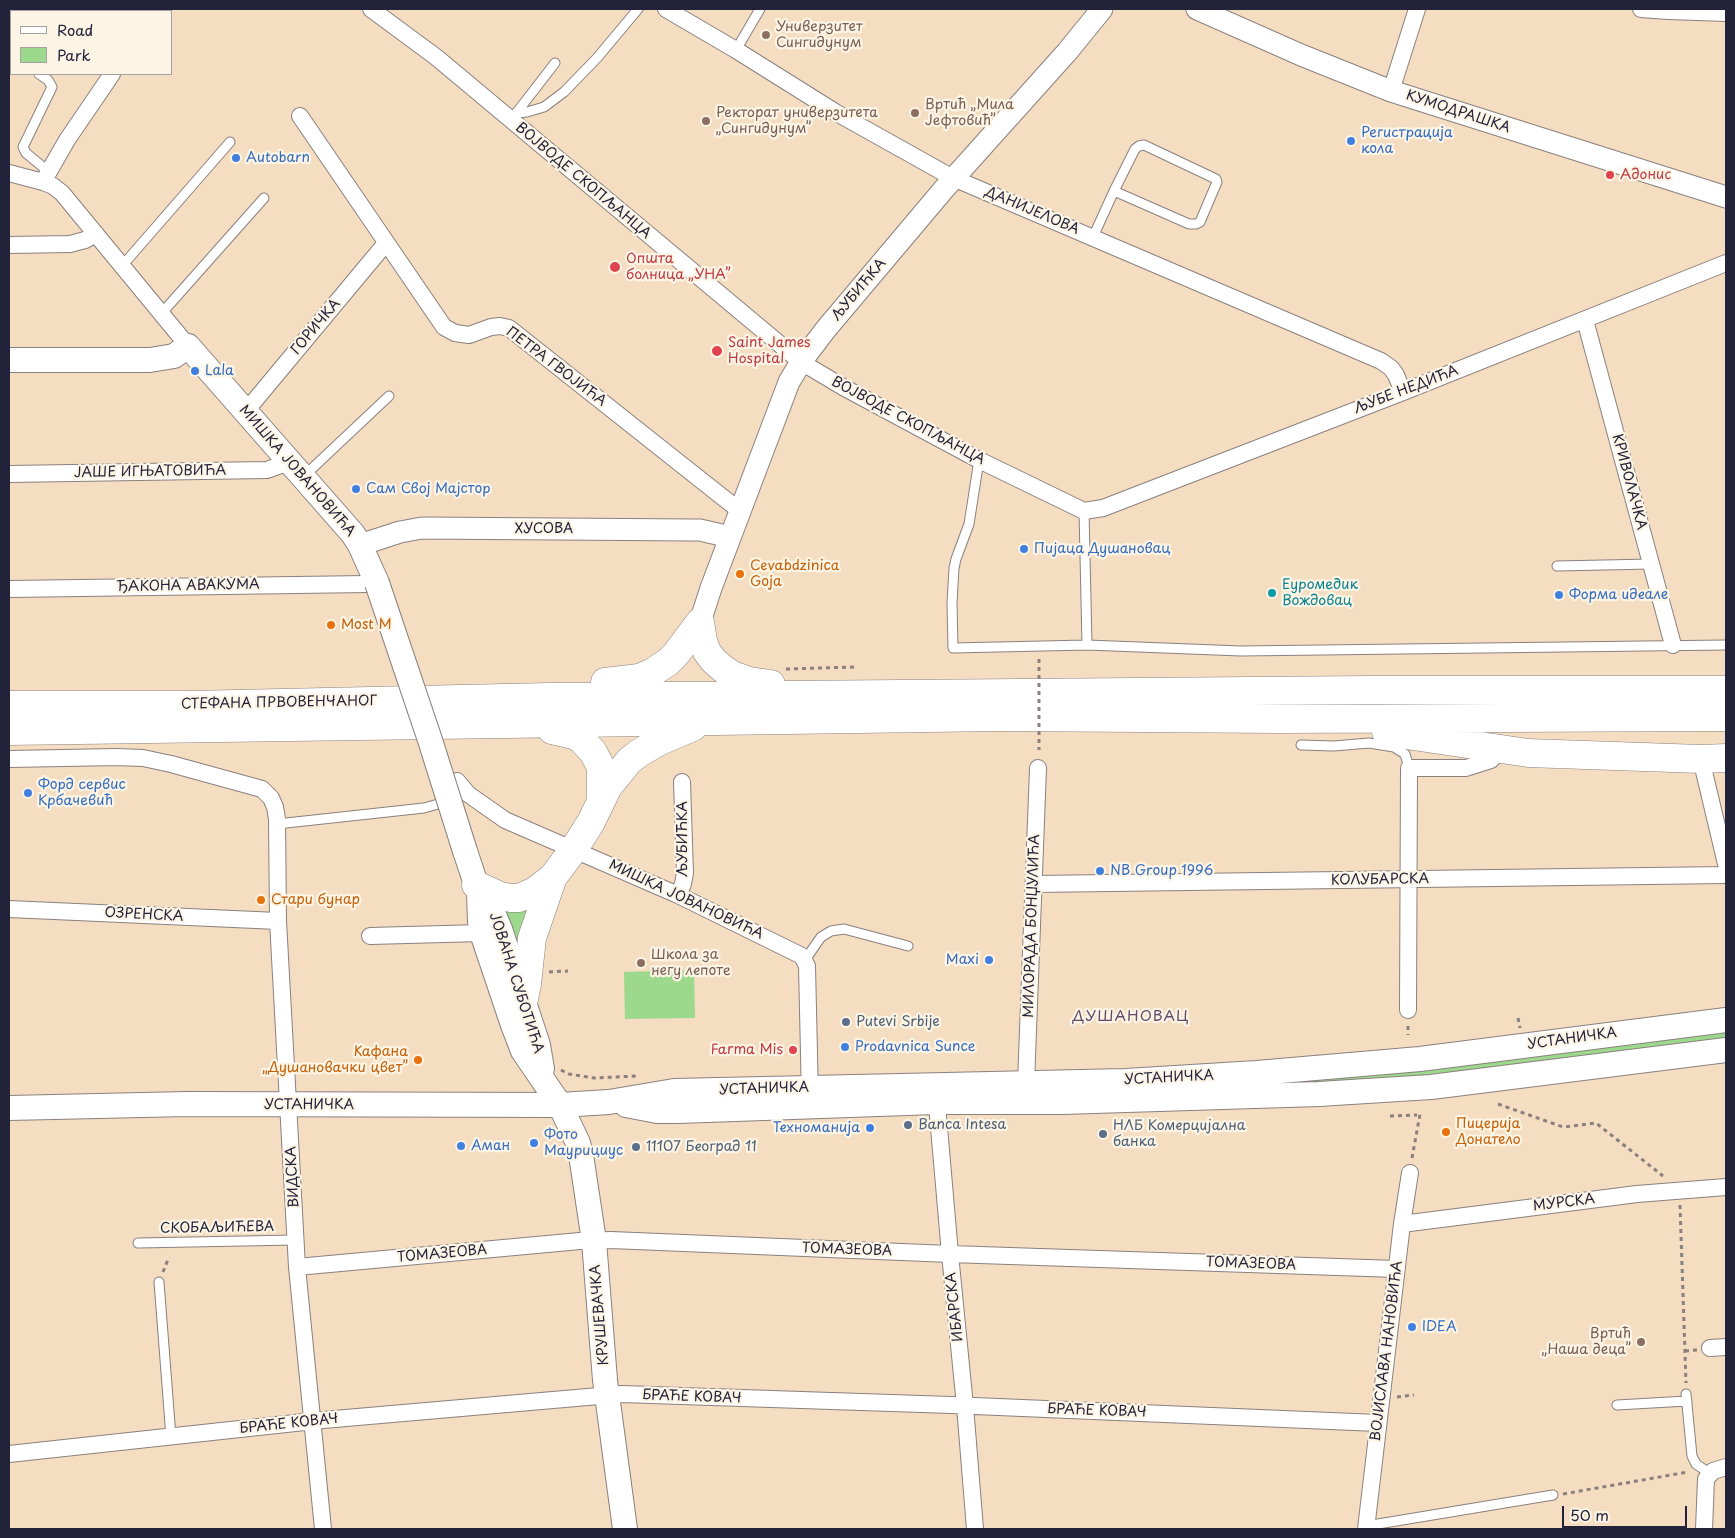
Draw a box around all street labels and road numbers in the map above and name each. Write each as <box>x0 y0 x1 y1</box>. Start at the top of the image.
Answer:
street label: КУМОДРАШКА <box>1404 87 1512 137</box>
street label: ВОЈВОДЕ СКОПЉАНЦА <box>512 119 654 243</box>
street label: ДАНИЈЕЛОВА <box>982 184 1082 238</box>
street label: ЉУБИЋКА <box>828 255 890 325</box>
street label: ГОРИЧКА <box>288 296 344 358</box>
street label: ПЕТРА ГВОЈИЋА <box>503 324 609 410</box>
street label: ЉУБЕ НЕДИЋА <box>1351 362 1461 418</box>
street label: ВОЈВОДЕ СКОПЉАНЦА <box>828 373 988 469</box>
street label: МИШКА ЈОВАНОВИЋА <box>235 402 359 540</box>
street label: КРИВОЛАЧКА <box>1608 432 1650 532</box>
street label: ЈАШЕ ИГЊАТОВИЋА <box>74 462 226 482</box>
street label: ХУСОВА <box>515 521 573 537</box>
street label: ЂАКОНА АВАКУМА <box>116 576 260 596</box>
street label: СТЕФАНА ПРВОВЕНЧАНОГ <box>181 693 377 713</box>
street label: ЉУБИЋКА <box>675 801 691 877</box>
street label: МИЛОРАДА БОНЏУЛИЋА <box>1020 834 1044 1018</box>
street label: МИШКА ЈОВАНОВИЋА <box>606 857 766 943</box>
street label: КОЛУБАРСКА <box>1331 871 1429 889</box>
street label: ОЗРЕНСКА <box>104 905 184 925</box>
street label: ЈОВАНА СУБОТИЋА <box>485 910 547 1056</box>
street label: УСТАНИЧКА <box>1526 1024 1618 1054</box>
street label: УСТАНИЧКА <box>1124 1067 1214 1089</box>
street label: УСТАНИЧКА <box>719 1079 809 1099</box>
street label: УСТАНИЧКА <box>264 1097 354 1113</box>
street label: ВИДСКА <box>283 1146 303 1208</box>
street label: МУРСКА <box>1532 1191 1596 1215</box>
street label: СКОБАЉИЋЕВА <box>160 1219 274 1237</box>
street label: ТОМАЗЕОВА <box>802 1240 892 1260</box>
street label: ТОМАЗЕОВА <box>396 1242 488 1266</box>
street label: ТОМАЗЕОВА <box>1206 1254 1296 1274</box>
street label: ВОЈИСЛАВА НАНОВИЋА <box>1368 1260 1406 1442</box>
street label: КРУШЕВАЧКА <box>587 1264 613 1366</box>
street label: ИБАРСКА <box>943 1271 967 1343</box>
street label: БРАЋЕ КОВАЧ <box>642 1387 742 1407</box>
street label: БРАЋЕ КОВАЧ <box>1047 1401 1147 1421</box>
street label: БРАЋЕ КОВАЧ <box>238 1410 340 1438</box>

